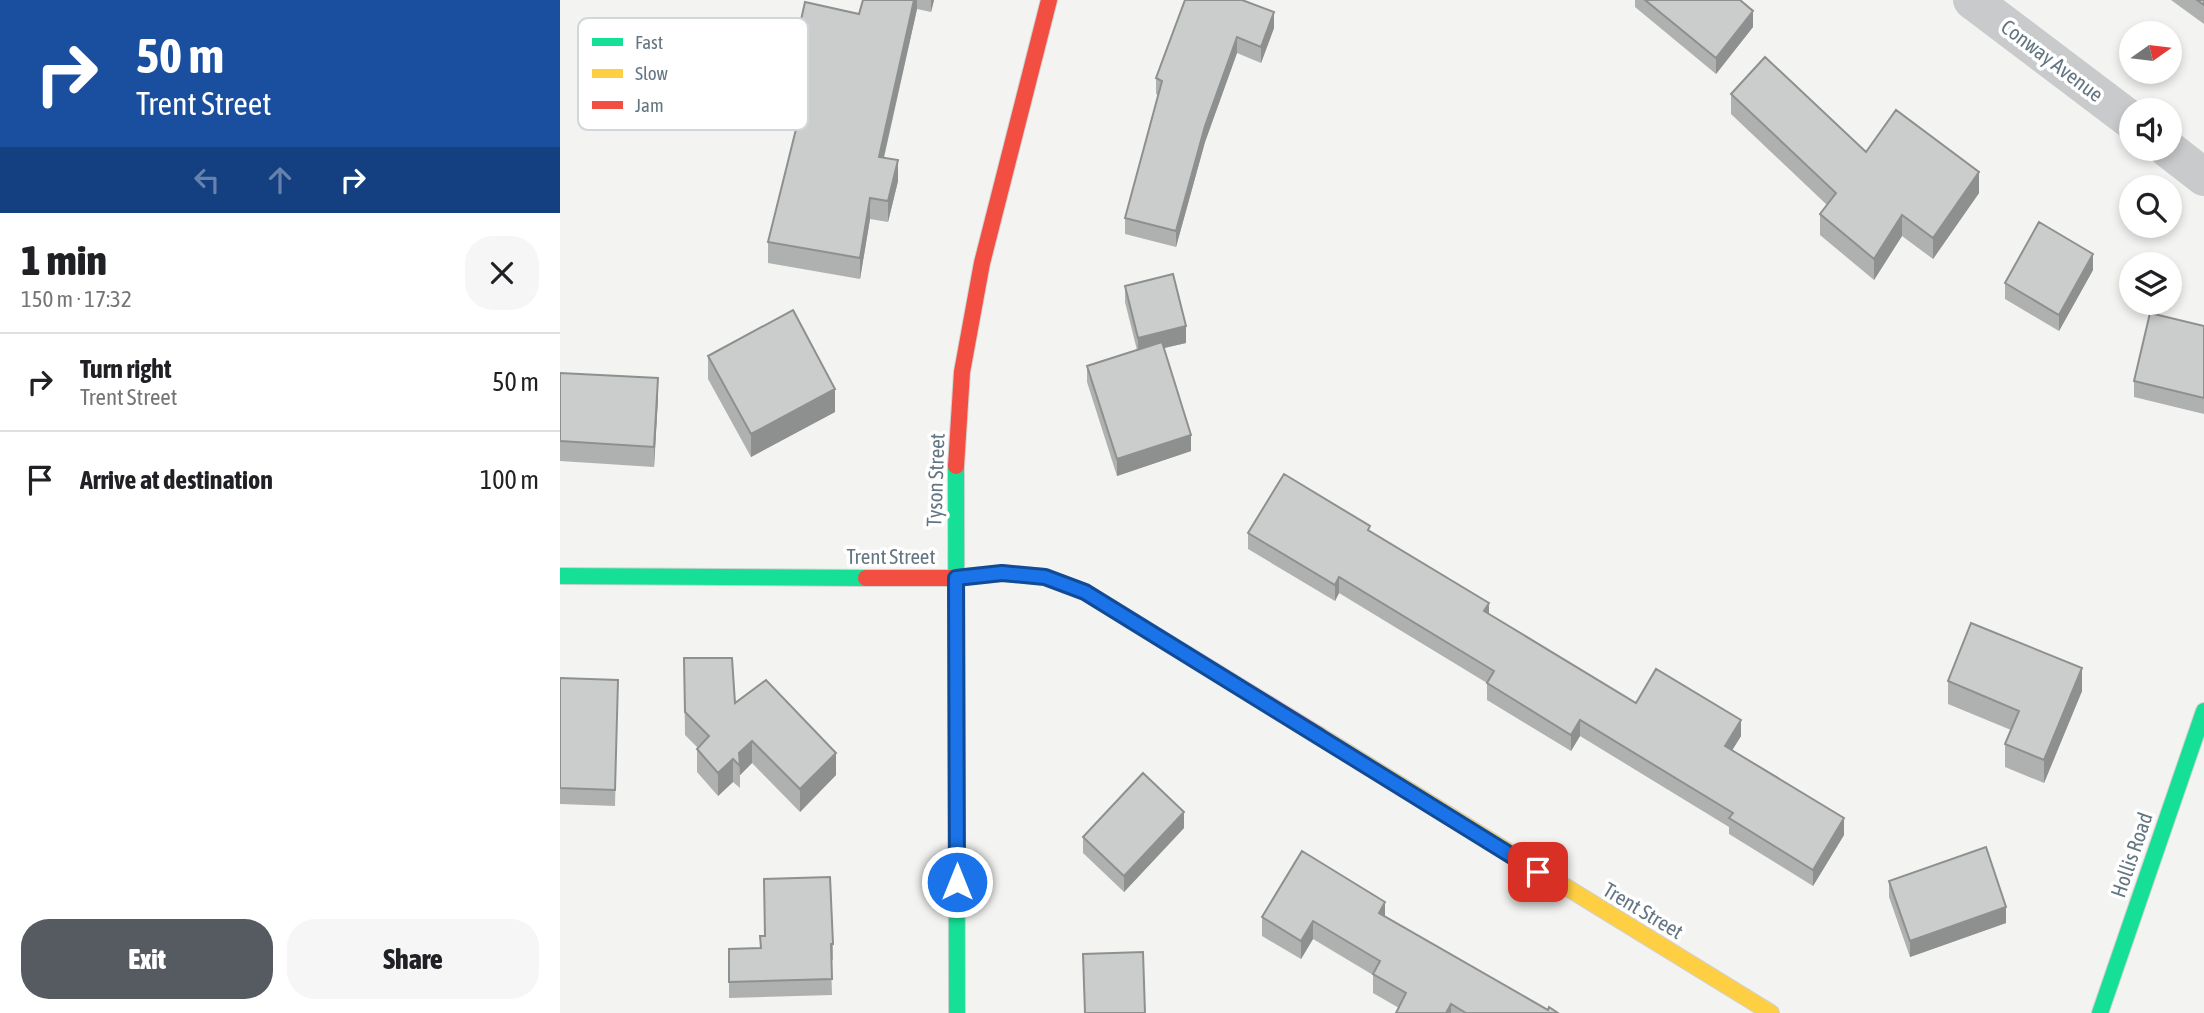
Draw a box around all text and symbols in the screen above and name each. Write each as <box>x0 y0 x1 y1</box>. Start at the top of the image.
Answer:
street label: Conway Avenue <box>1997 14 2108 106</box>
legend <box>578 18 808 130</box>
north arrow <box>2119 21 2182 84</box>
map controls <box>2119 21 2182 315</box>
text: 50 m <box>136 27 224 83</box>
icon: right <box>21 28 112 119</box>
text: Fast <box>635 31 663 53</box>
text: Slow <box>635 62 669 84</box>
text: Trent Street <box>136 85 271 122</box>
text: Jam <box>635 94 664 116</box>
button: sound <box>2119 98 2182 161</box>
icon: left <box>188 161 226 199</box>
icon: ahead <box>261 161 299 199</box>
icon: right <box>334 161 372 199</box>
button: search <box>2119 175 2182 238</box>
text: 1 min <box>21 236 107 284</box>
button: close <box>465 236 539 310</box>
button: layers <box>2119 252 2182 315</box>
text: 150 m · 17:32 <box>21 286 132 312</box>
text: Turn right <box>80 354 171 384</box>
icon: right <box>21 363 59 401</box>
text: 50 m <box>492 367 539 397</box>
text: Trent Street <box>80 384 177 410</box>
street label: Tyson Street <box>921 433 949 527</box>
icon: arrive <box>21 461 59 499</box>
text: Arrive at destination <box>80 465 273 495</box>
text: 100 m <box>480 465 539 495</box>
street label: Trent Street <box>847 544 935 568</box>
street label: Hollis Road <box>2105 809 2157 900</box>
pin <box>1508 842 1568 902</box>
position arrow <box>920 845 994 919</box>
icon: arrive <box>1519 853 1557 891</box>
street label: Trent Street <box>1599 877 1688 943</box>
button: Exit <box>21 919 273 999</box>
button: Share <box>287 919 539 999</box>

